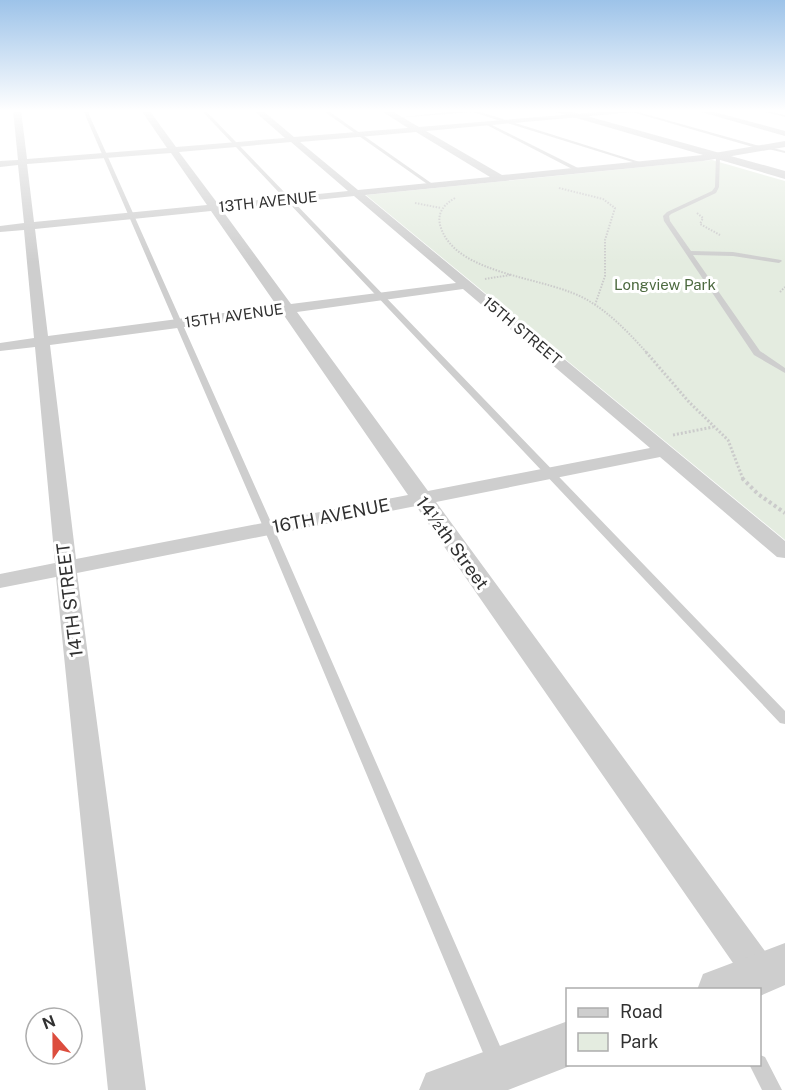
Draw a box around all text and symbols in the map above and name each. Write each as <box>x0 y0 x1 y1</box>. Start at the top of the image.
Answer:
street label: 13TH AVENUE <box>218 188 318 215</box>
park label: Longview Park <box>614 276 716 293</box>
street label: 15TH STREET <box>480 293 565 368</box>
street label: 15TH AVENUE <box>184 300 284 331</box>
street label: 14½th Street <box>412 492 493 593</box>
street label: 16TH AVENUE <box>271 494 391 537</box>
street label: 14TH STREET <box>52 541 87 659</box>
legend <box>566 988 761 1066</box>
text: Road <box>620 1001 663 1022</box>
north arrow <box>24 1006 84 1066</box>
text: N <box>40 1011 58 1034</box>
text: Park <box>620 1031 658 1052</box>

